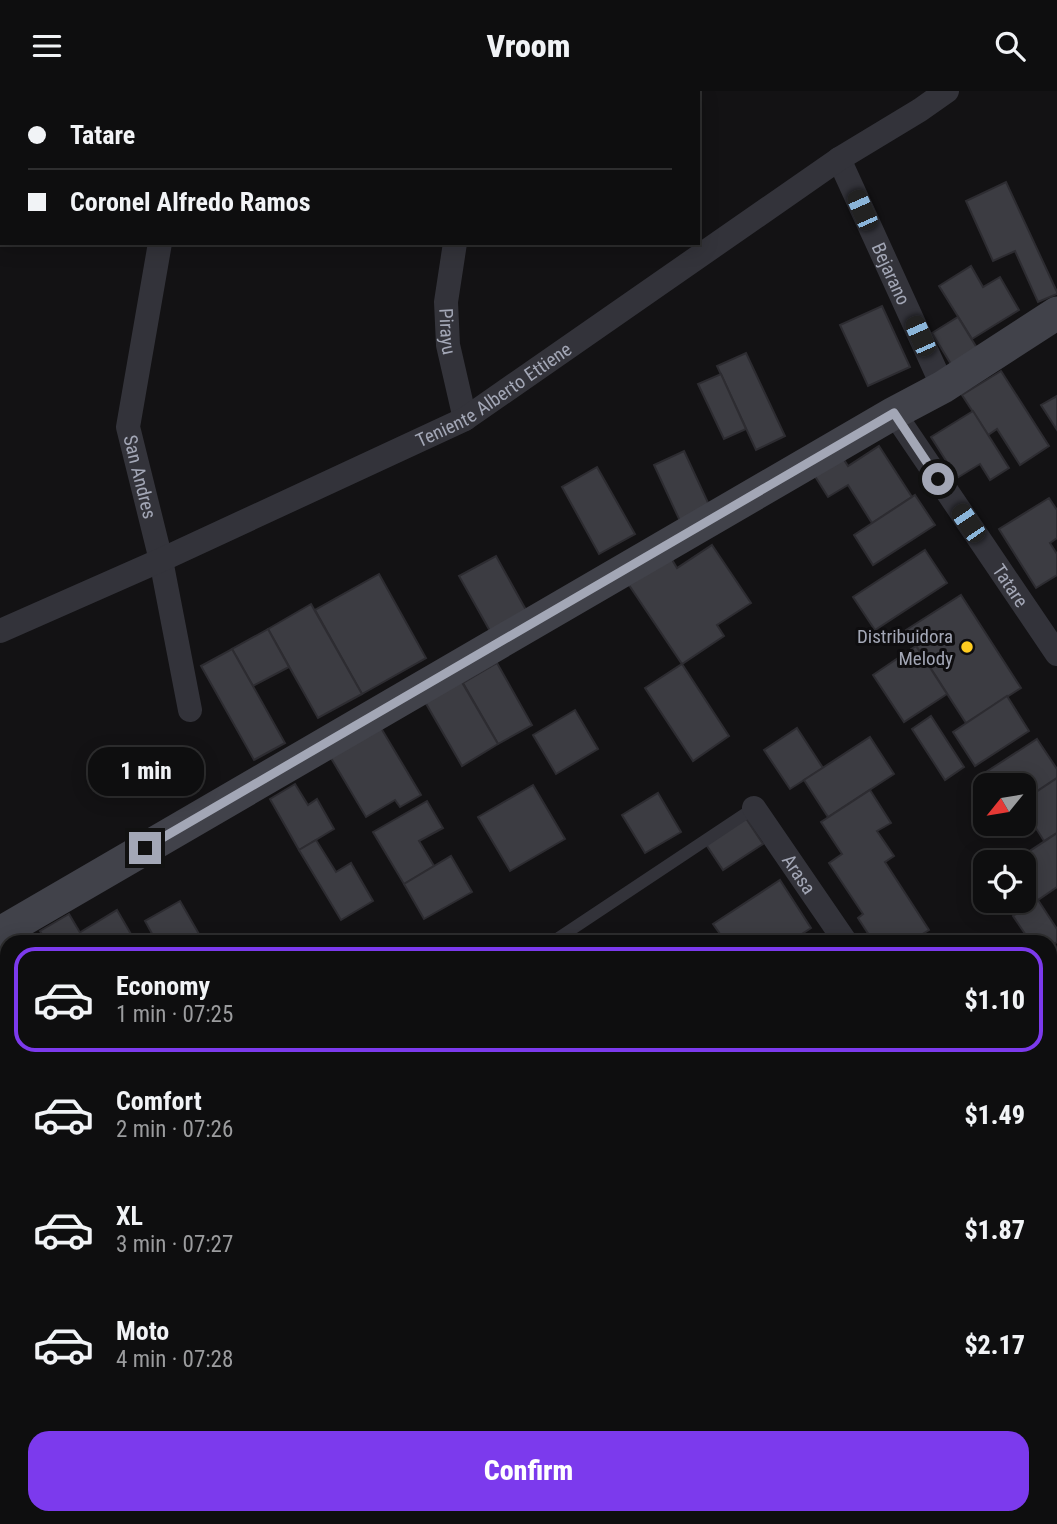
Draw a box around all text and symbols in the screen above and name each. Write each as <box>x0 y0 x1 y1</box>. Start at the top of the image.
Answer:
icon: menu <box>28 27 66 65</box>
text: Vroom <box>487 27 570 65</box>
icon: search <box>991 27 1029 65</box>
text: Tatare <box>70 120 135 150</box>
text: Coronel Alfredo Ramos <box>70 187 311 217</box>
car <box>844 187 881 233</box>
street label: Bejarano <box>867 239 915 309</box>
street label: Pirayu <box>434 308 461 357</box>
car <box>902 313 939 359</box>
street label: Teniente Alberto Ettiene <box>412 338 576 452</box>
street label: San Andres <box>118 433 161 521</box>
route start <box>922 463 954 495</box>
car <box>948 500 989 546</box>
street label: Tatare <box>987 560 1033 612</box>
place label: Distribuidora Melody <box>857 625 953 670</box>
marker: Distribuidora Melody <box>959 639 975 655</box>
callout: 1 min <box>87 747 203 795</box>
text: 1 min <box>120 758 172 785</box>
north arrow <box>973 773 1036 837</box>
map controls <box>973 773 1036 913</box>
route end <box>129 832 161 864</box>
street label: Arasa <box>777 850 820 899</box>
button: locate <box>973 850 1036 913</box>
icon: car <box>32 968 95 1031</box>
text: Economy <box>116 971 210 1001</box>
text: $1.10 <box>964 985 1025 1015</box>
text: 1 min · 07:25 <box>116 1001 233 1028</box>
icon: car <box>32 1083 95 1146</box>
text: Comfort <box>116 1086 202 1116</box>
text: $1.49 <box>964 1100 1025 1130</box>
text: 2 min · 07:26 <box>116 1116 233 1143</box>
icon: car <box>32 1198 95 1261</box>
text: XL <box>116 1201 143 1231</box>
text: $1.87 <box>964 1215 1025 1245</box>
text: 3 min · 07:27 <box>116 1231 233 1258</box>
icon: car <box>32 1313 95 1376</box>
text: Moto <box>116 1316 169 1346</box>
text: $2.17 <box>964 1330 1025 1360</box>
text: 4 min · 07:28 <box>116 1346 233 1373</box>
button: Confirm <box>28 1431 1029 1511</box>

